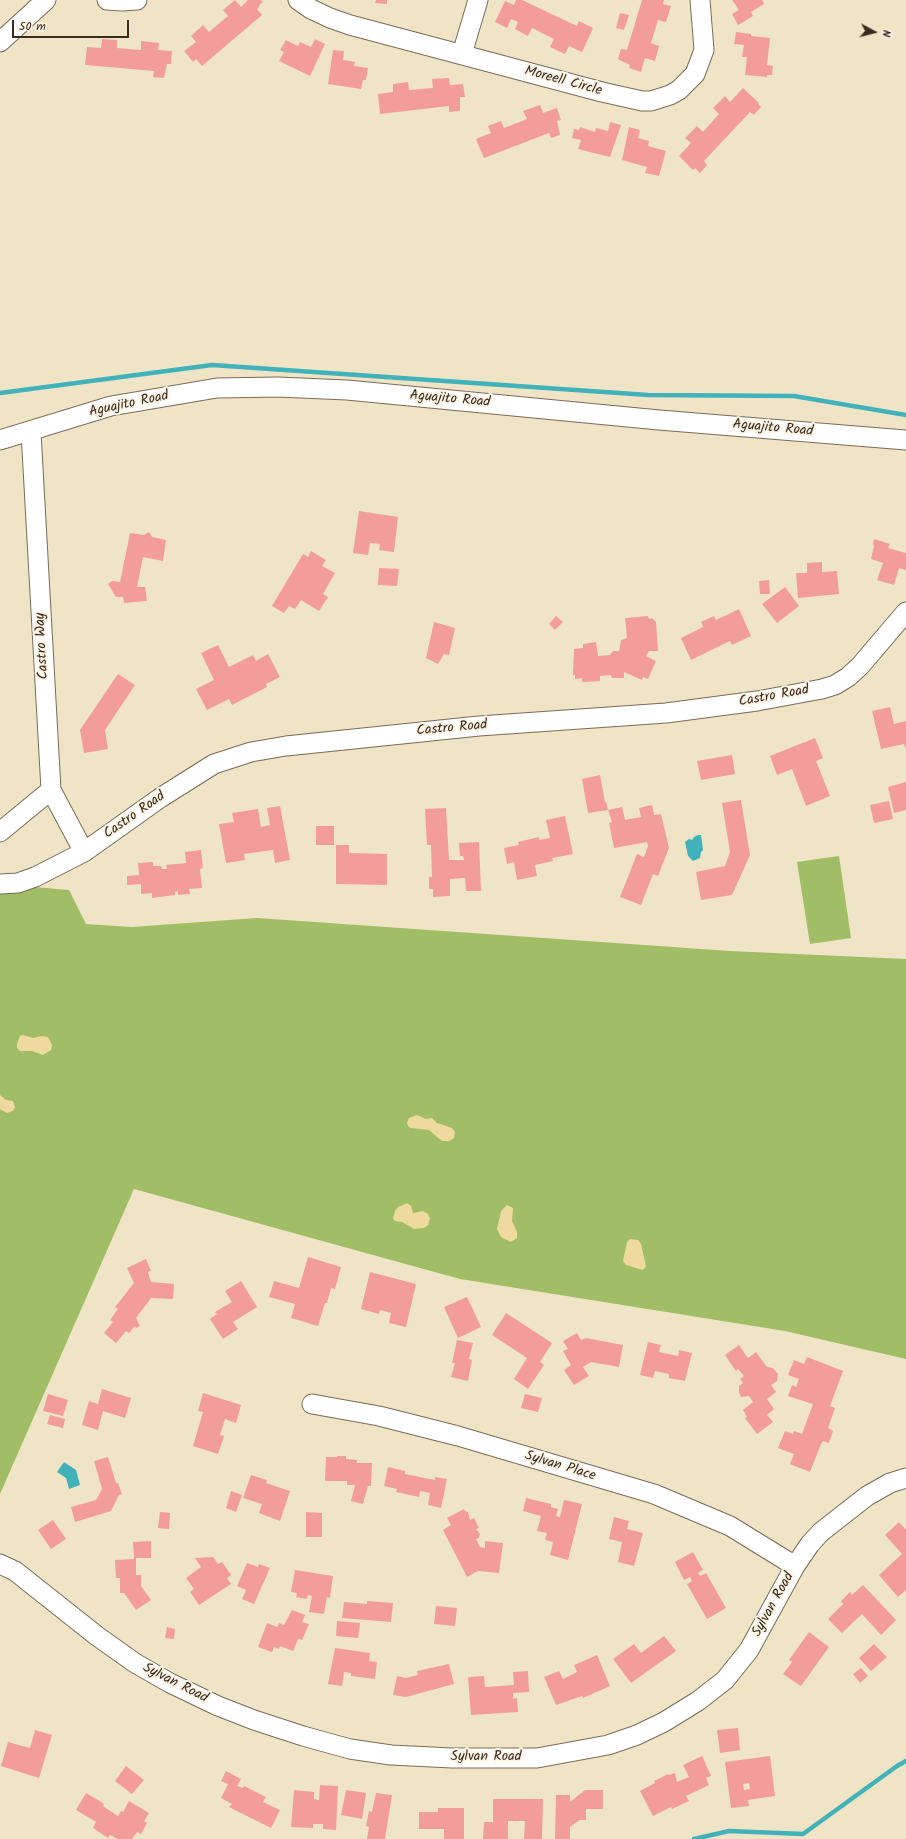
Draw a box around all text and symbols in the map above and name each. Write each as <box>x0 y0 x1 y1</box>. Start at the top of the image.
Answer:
scale bar <box>14 12 131 38</box>
north arrow <box>854 12 894 52</box>
text: 50 m <box>19 17 46 36</box>
text: N <box>877 29 895 38</box>
street label: Moreell Circle <box>522 64 604 100</box>
street label: Aguajito Road <box>88 388 170 422</box>
street label: Aguajito Road <box>409 388 491 412</box>
street label: Aguajito Road <box>732 417 814 441</box>
street label: Castro Way <box>33 612 53 680</box>
street label: Castro Road <box>738 683 810 711</box>
street label: Castro Road <box>416 718 488 740</box>
street label: Castro Road <box>101 789 169 843</box>
street label: Sylvan Place <box>523 1448 597 1486</box>
street label: Sylvan Road <box>749 1570 799 1640</box>
street label: Sylvan Road <box>140 1660 210 1708</box>
street label: Sylvan Road <box>450 1750 522 1766</box>

